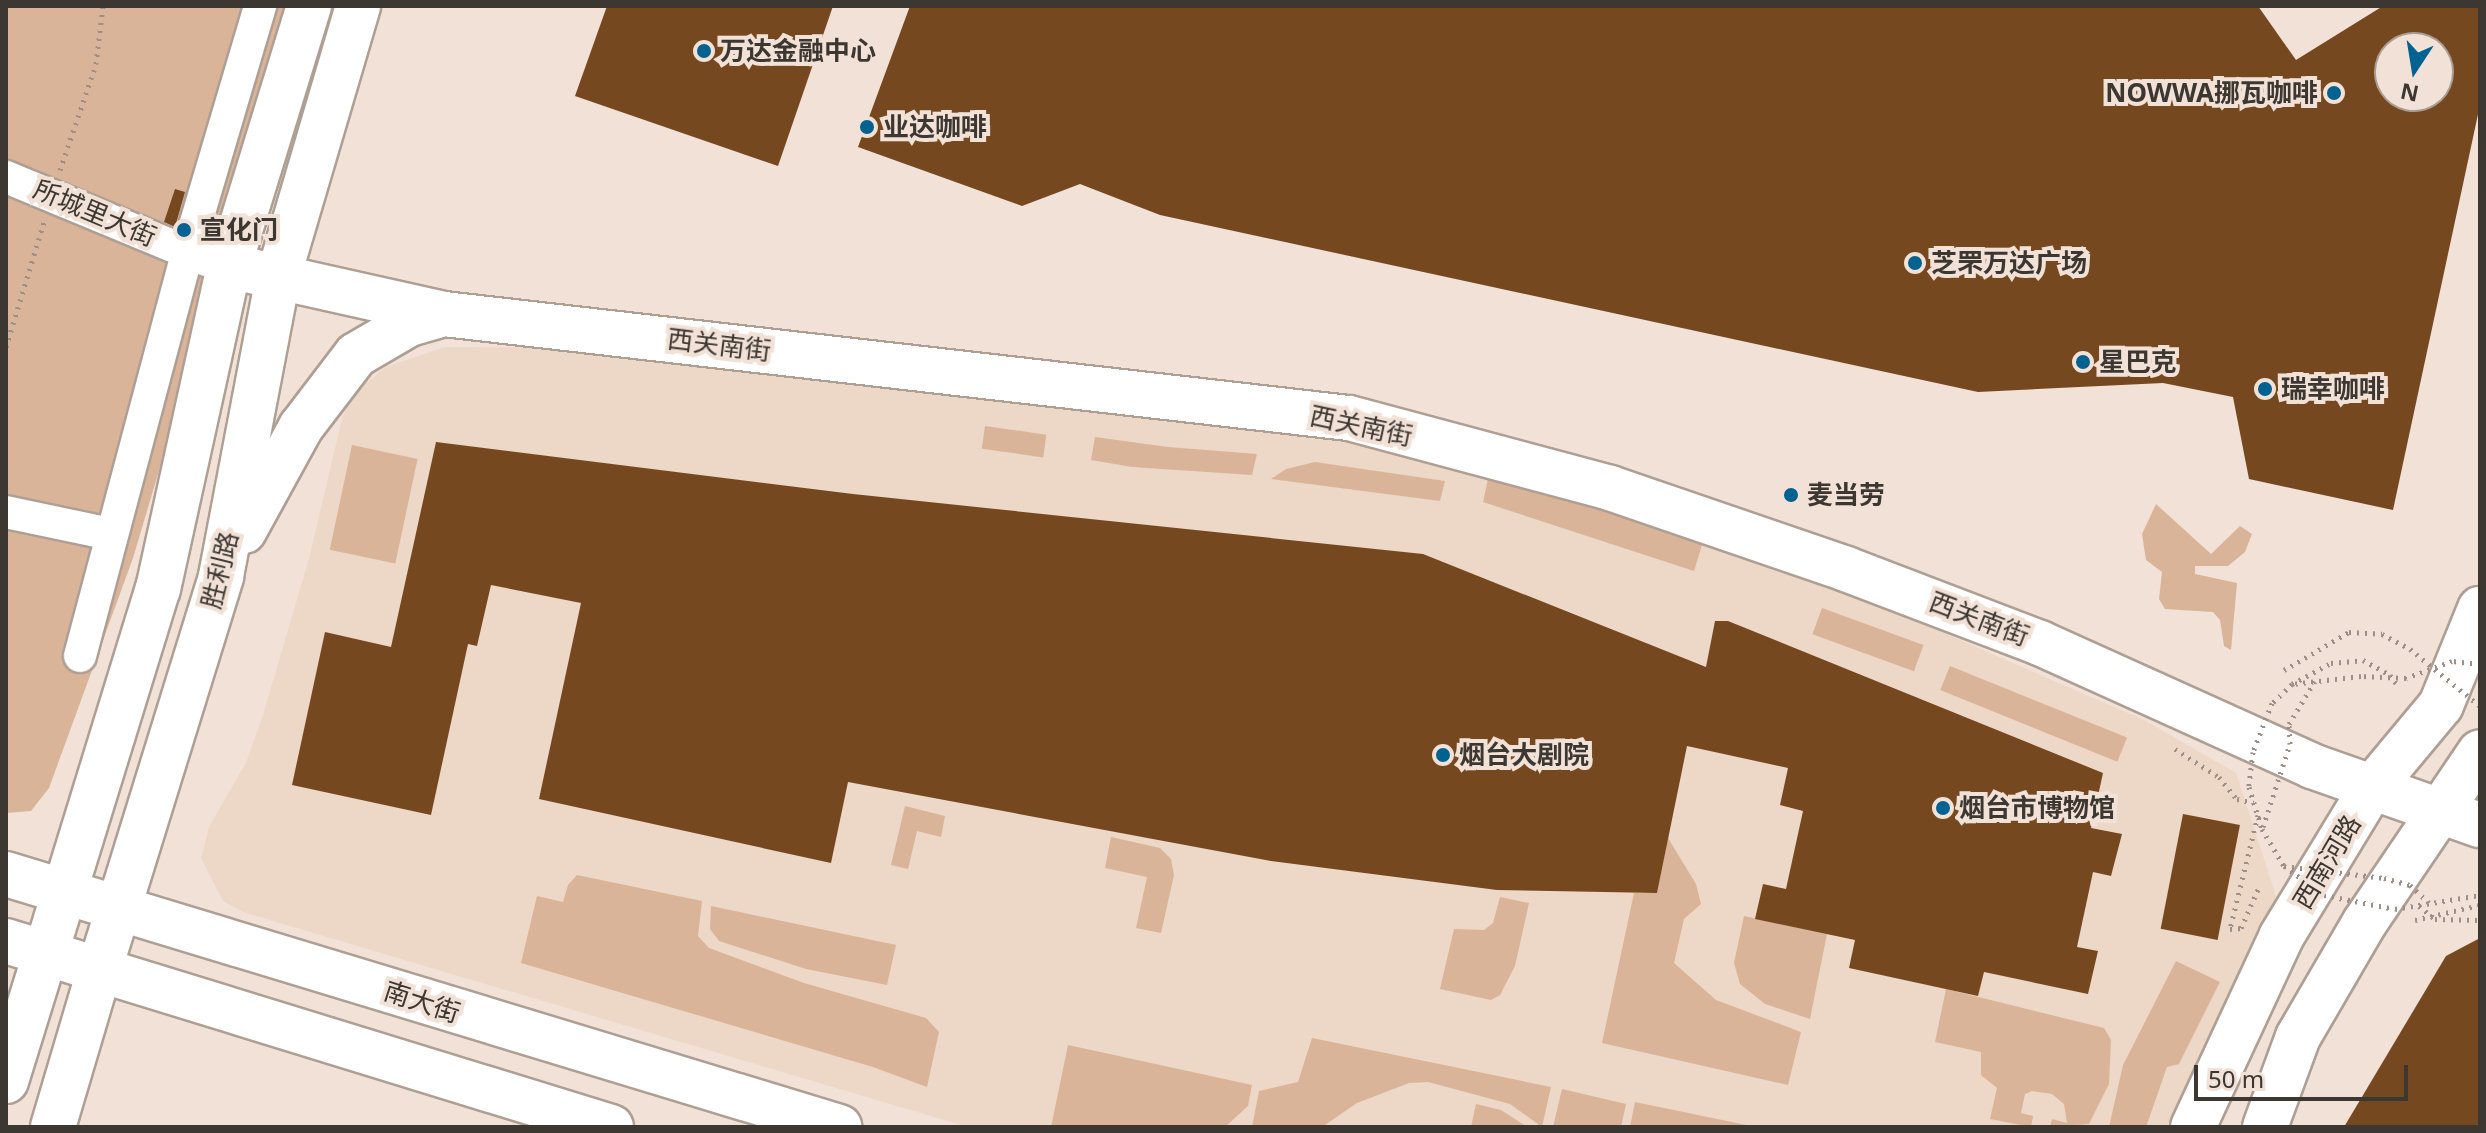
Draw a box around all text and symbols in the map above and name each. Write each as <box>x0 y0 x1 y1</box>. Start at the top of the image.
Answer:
north arrow <box>2374 32 2454 112</box>
place label: 万达金融中心 <box>720 35 876 67</box>
marker: 万达金融中心 <box>695 42 713 60</box>
place label: NOWWA挪瓦咖啡 <box>2105 77 2318 109</box>
text: N <box>2398 77 2421 110</box>
marker: NOWWA挪瓦咖啡 <box>2325 84 2343 102</box>
place label: 业达咖啡 <box>883 111 987 143</box>
marker: 业达咖啡 <box>858 118 876 136</box>
street label: 所城里大街 <box>29 173 161 253</box>
place label: 宣化门 <box>200 214 278 246</box>
marker: 宣化门 <box>175 221 193 239</box>
place label: 芝罘万达广场 <box>1931 247 2087 279</box>
marker: 芝罘万达广场 <box>1906 254 1924 272</box>
street label: 西关南街 <box>665 323 773 367</box>
place label: 星巴克 <box>2099 346 2177 378</box>
marker: 星巴克 <box>2074 353 2092 371</box>
place label: 瑞幸咖啡 <box>2281 373 2385 405</box>
marker: 瑞幸咖啡 <box>2256 380 2274 398</box>
street label: 西关南街 <box>1307 400 1415 452</box>
place label: 麦当劳 <box>1807 479 1885 511</box>
marker: 麦当劳 <box>1782 486 1800 504</box>
street label: 胜利路 <box>195 528 245 612</box>
street label: 西关南街 <box>1925 586 2033 652</box>
place label: 烟台大剧院 <box>1459 739 1589 771</box>
marker: 烟台大剧院 <box>1434 746 1452 764</box>
place label: 烟台市博物馆 <box>1959 792 2115 824</box>
marker: 烟台市博物馆 <box>1934 799 1952 817</box>
street label: 西南河路 <box>2287 809 2367 915</box>
street label: 南大街 <box>380 975 464 1029</box>
scale bar <box>2198 1049 2412 1099</box>
text: 50 m <box>2208 1062 2264 1095</box>

